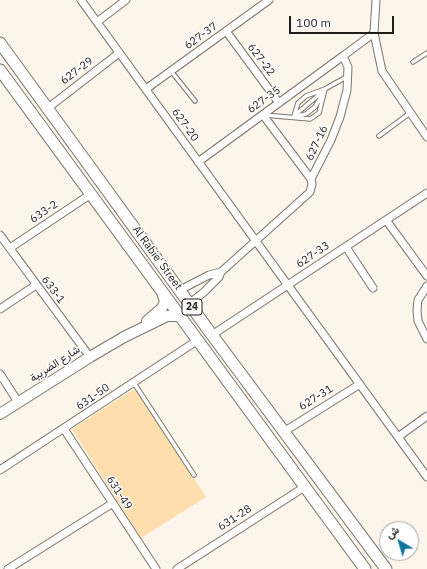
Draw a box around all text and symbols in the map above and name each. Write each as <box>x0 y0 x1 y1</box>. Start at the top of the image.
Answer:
scale bar <box>291 8 396 34</box>
text: 100 m <box>296 15 331 30</box>
street label: 627-37 <box>182 20 220 52</box>
street label: 627-22 <box>244 41 278 79</box>
street label: 627-29 <box>58 54 96 88</box>
street label: 627-35 <box>245 84 283 116</box>
street label: 627-20 <box>169 106 201 144</box>
street label: 627-16 <box>303 123 331 163</box>
street label: 633-2 <box>28 198 60 226</box>
street label: Al Rabie' Street <box>129 223 185 293</box>
street label: 627-33 <box>294 239 332 271</box>
street label: 633-1 <box>38 274 68 306</box>
road number: 24 <box>182 299 202 315</box>
street label: شارع الضريبة <box>27 343 83 385</box>
street label: 631-50 <box>74 381 112 413</box>
street label: 627-31 <box>297 382 335 414</box>
street label: 631-49 <box>103 474 135 512</box>
street label: 631-28 <box>216 502 254 534</box>
north arrow <box>379 521 419 561</box>
text: ش <box>383 523 402 542</box>

